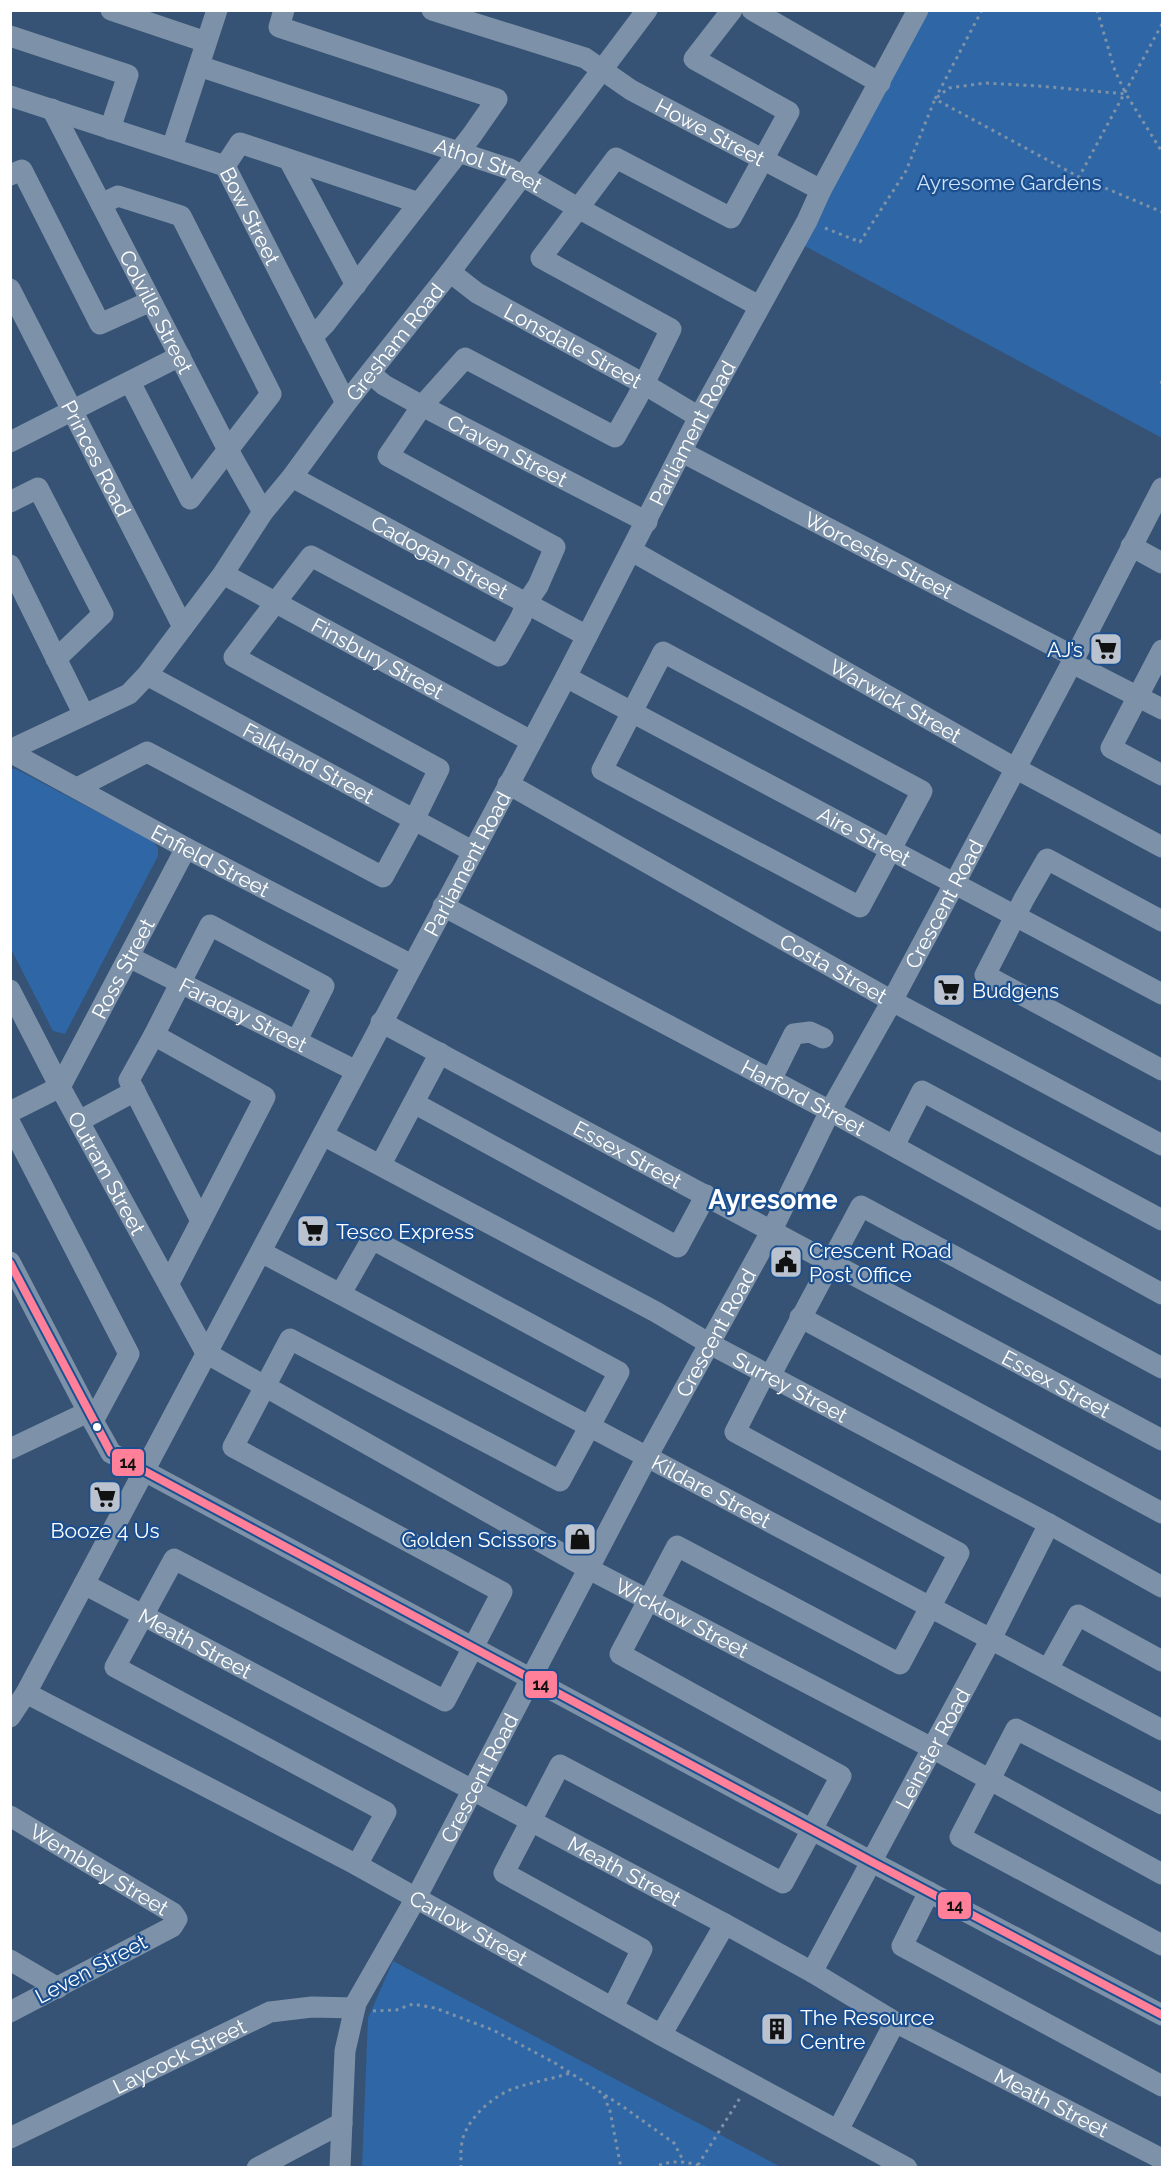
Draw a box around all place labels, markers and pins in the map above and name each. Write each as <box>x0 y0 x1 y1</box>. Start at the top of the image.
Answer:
supermarket icon: AJ’s <box>1088 631 1124 667</box>
place label: AJ’s <box>1047 637 1083 662</box>
supermarket icon: Budgens <box>931 972 967 1008</box>
place label: Budgens <box>972 978 1059 1003</box>
supermarket icon: Tesco Express <box>295 1213 331 1249</box>
place label: Tesco Express <box>336 1219 474 1244</box>
place label: Crescent Road Post Office <box>809 1238 952 1287</box>
public building icon: Crescent Road Post Office <box>768 1244 804 1280</box>
unlabelled marker <box>91 1421 103 1433</box>
supermarket icon: Booze 4 Us <box>87 1479 123 1515</box>
place label: Booze 4 Us <box>50 1518 160 1543</box>
shop icon: Golden Scissors <box>562 1521 598 1557</box>
place label: Golden Scissors <box>402 1527 557 1552</box>
place label: The Resource Centre <box>800 2005 934 2054</box>
building icon: The Resource Centre <box>759 2011 795 2047</box>

